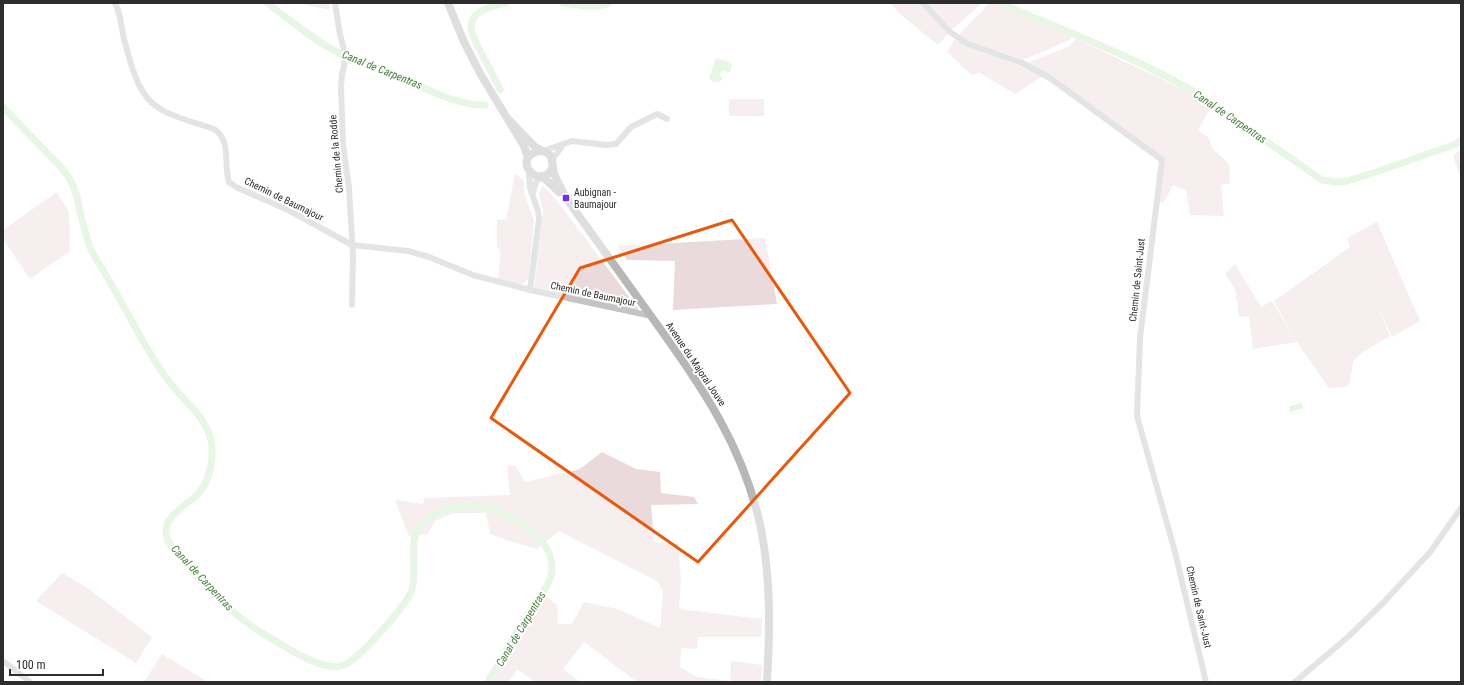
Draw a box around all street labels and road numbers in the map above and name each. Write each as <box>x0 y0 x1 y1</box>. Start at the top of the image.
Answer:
street label: Chemin de la Rodde <box>327 114 345 194</box>
street label: Chemin de Baumajour <box>243 175 325 223</box>
street label: Chemin de Saint-Just <box>1127 238 1147 322</box>
street label: Chemin de Baumajour <box>549 280 637 308</box>
street label: Avenue du Majoral Jouve <box>664 320 728 408</box>
street label: Chemin de Saint-Just <box>1184 565 1214 649</box>

